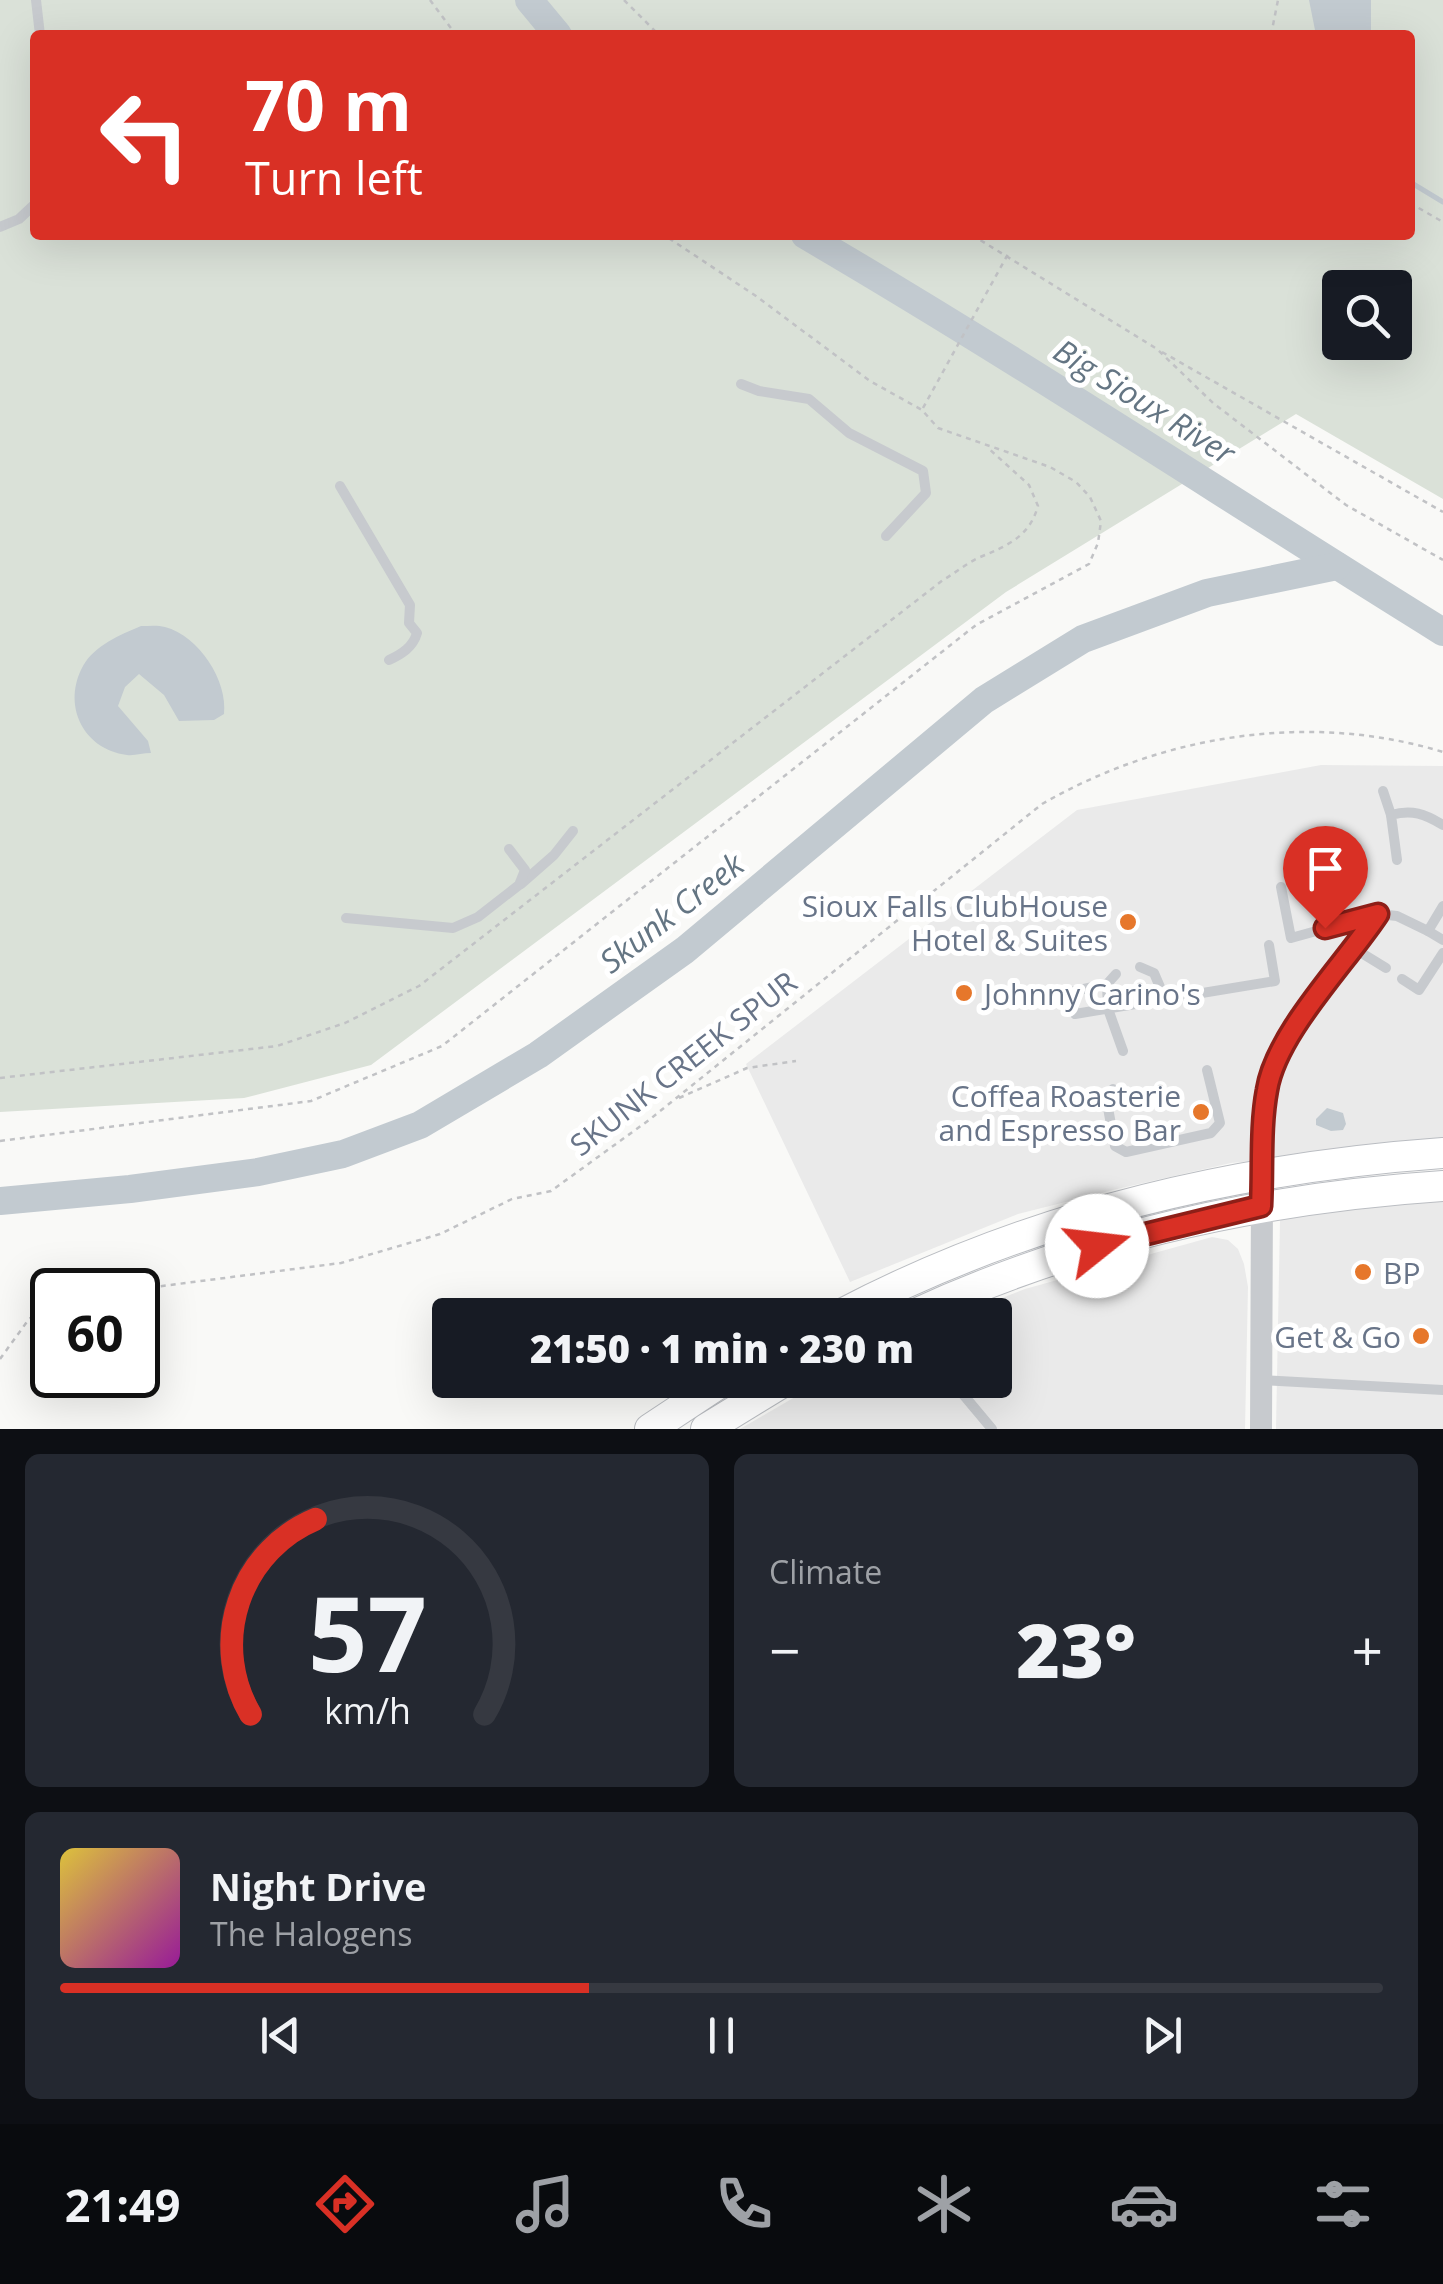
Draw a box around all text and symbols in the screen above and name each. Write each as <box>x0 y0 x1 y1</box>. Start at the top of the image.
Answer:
text: 70 m <box>245 56 412 152</box>
icon: left <box>80 70 210 200</box>
text: Turn left <box>245 147 423 208</box>
map controls <box>1322 270 1412 360</box>
button: search <box>1322 270 1412 360</box>
water label: Big Sioux River <box>1046 328 1245 475</box>
pin <box>1283 826 1368 929</box>
water label: Skunk Creek <box>590 841 753 982</box>
icon: arrive <box>1298 841 1353 896</box>
place label: Sioux Falls ClubHouse Hotel & Suites <box>802 885 1108 960</box>
marker: Sioux Falls ClubHouse Hotel & Suites <box>1117 911 1139 933</box>
street label: SKUNK CREEK SPUR <box>561 961 805 1165</box>
place label: Johnny Carino's <box>981 973 1201 1014</box>
marker: Johnny Carino's <box>953 982 975 1004</box>
place label: Coffea Roasterie and Espresso Bar <box>939 1075 1181 1150</box>
marker: Coffea Roasterie and Espresso Bar <box>1190 1101 1212 1123</box>
position arrow <box>1045 1194 1149 1298</box>
place label: BP <box>1383 1252 1420 1293</box>
marker: BP <box>1352 1261 1374 1283</box>
speed limit sign: 60 <box>30 1268 160 1398</box>
place label: Get & Go <box>1274 1316 1401 1357</box>
text: 21:50 · 1 min · 230 m <box>530 1322 914 1374</box>
marker: Get & Go <box>1410 1325 1432 1347</box>
text: Climate <box>769 1550 882 1593</box>
text: 57 <box>308 1561 426 1702</box>
text: 23° <box>1016 1598 1136 1700</box>
text: − <box>769 1612 800 1687</box>
text: + <box>1352 1612 1383 1687</box>
text: km/h <box>324 1686 410 1734</box>
text: Night Drive <box>210 1860 426 1912</box>
text: The Halogens <box>210 1912 412 1955</box>
icon: previous <box>253 2008 308 2063</box>
icon: pause <box>694 2008 749 2063</box>
icon: next <box>1135 2008 1190 2063</box>
icon: directions <box>310 2169 380 2239</box>
icon: music <box>510 2169 580 2239</box>
icon: phone <box>709 2169 779 2239</box>
icon: climate <box>909 2169 979 2239</box>
icon: car <box>1109 2169 1179 2239</box>
icon: filters <box>1308 2169 1378 2239</box>
text: 21:49 <box>65 2174 181 2235</box>

